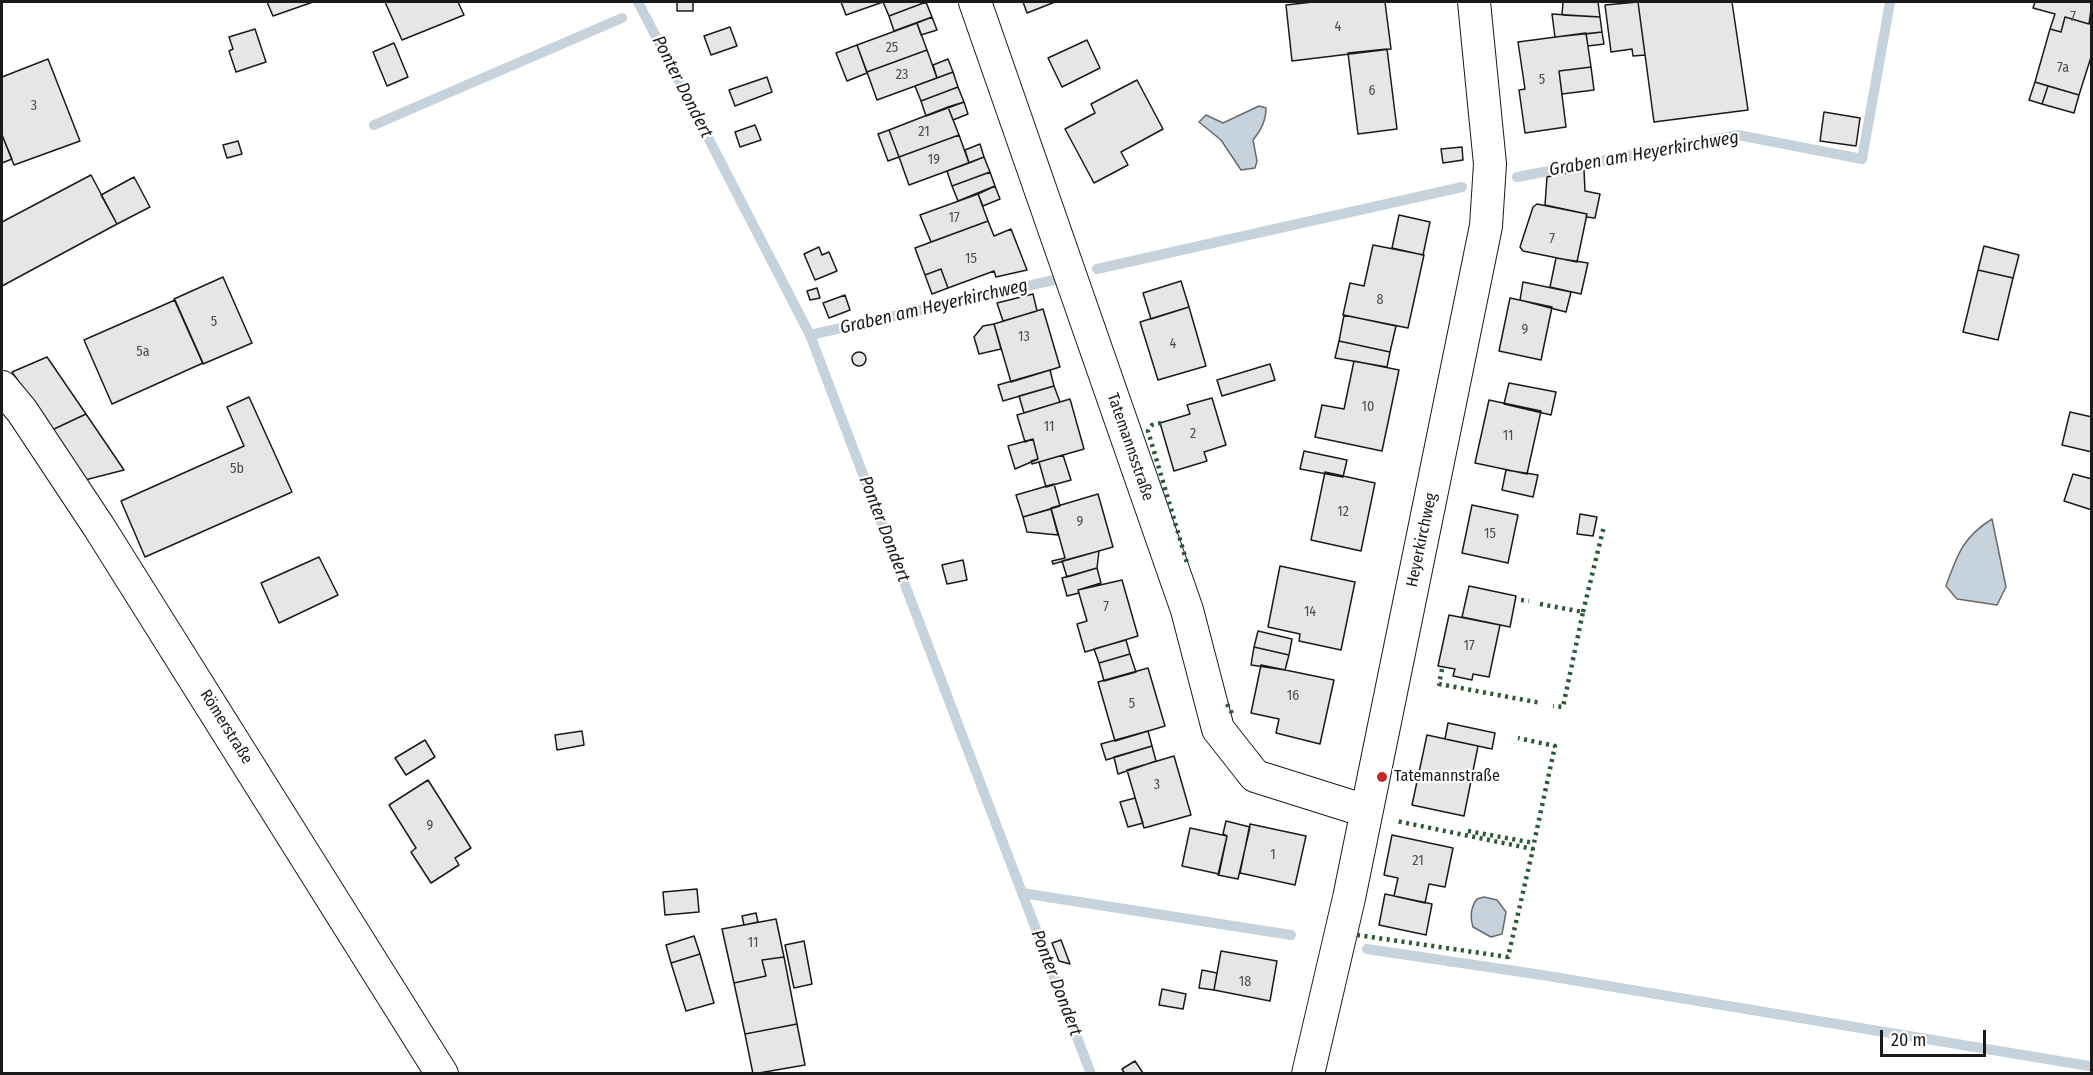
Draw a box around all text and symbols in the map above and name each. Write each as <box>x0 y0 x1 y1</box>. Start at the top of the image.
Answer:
house number: 7 <box>2070 9 2076 25</box>
house number: 4 <box>1335 19 1341 35</box>
water label: Ponter Dondert <box>647 32 717 142</box>
house number: 25 <box>886 40 898 56</box>
house number: 7a <box>2057 60 2069 76</box>
house number: 23 <box>896 67 908 83</box>
house number: 5 <box>1539 72 1545 88</box>
house number: 6 <box>1369 83 1375 99</box>
house number: 3 <box>31 98 37 114</box>
house number: 21 <box>918 124 930 140</box>
water label: Graben am Heyerkirchweg <box>1548 127 1740 181</box>
house number: 19 <box>928 152 940 168</box>
house number: 17 <box>948 210 960 226</box>
house number: 7 <box>1549 231 1555 247</box>
house number: 15 <box>965 251 977 267</box>
water label: Graben am Heyerkirchweg <box>838 275 1030 339</box>
house number: 8 <box>1377 292 1383 308</box>
house number: 5 <box>211 314 217 330</box>
house number: 9 <box>1522 322 1528 338</box>
house number: 13 <box>1018 329 1030 345</box>
house number: 4 <box>1170 336 1176 352</box>
house number: 5a <box>136 344 150 360</box>
street label: Tatemannsstraße <box>1103 391 1157 503</box>
house number: 10 <box>1362 399 1374 415</box>
house number: 11 <box>1044 419 1054 435</box>
house number: 2 <box>1190 426 1196 442</box>
house number: 11 <box>1503 428 1513 444</box>
house number: 5b <box>230 461 244 477</box>
water label: Ponter Dondert <box>854 473 914 585</box>
street label: Heyerkirchweg <box>1403 491 1441 589</box>
house number: 12 <box>1337 504 1349 520</box>
house number: 9 <box>1077 514 1083 530</box>
house number: 15 <box>1484 526 1496 542</box>
house number: 7 <box>1103 599 1109 615</box>
house number: 14 <box>1304 604 1316 620</box>
house number: 17 <box>1463 638 1475 654</box>
street label: Römerstraße <box>196 686 256 768</box>
house number: 16 <box>1287 688 1299 704</box>
house number: 5 <box>1129 696 1135 712</box>
place label: Tatemannstraße <box>1394 767 1500 787</box>
marker: Tatemannstraße <box>1375 770 1389 784</box>
house number: 3 <box>1154 777 1160 793</box>
house number: 9 <box>427 818 433 834</box>
house number: 1 <box>1270 847 1276 863</box>
house number: 21 <box>1412 853 1424 869</box>
water label: Ponter Dondert <box>1026 927 1086 1039</box>
house number: 11 <box>748 935 758 951</box>
house number: 18 <box>1239 974 1251 990</box>
scale bar <box>1883 1018 1990 1056</box>
text: 20 m <box>1891 1029 1926 1051</box>

